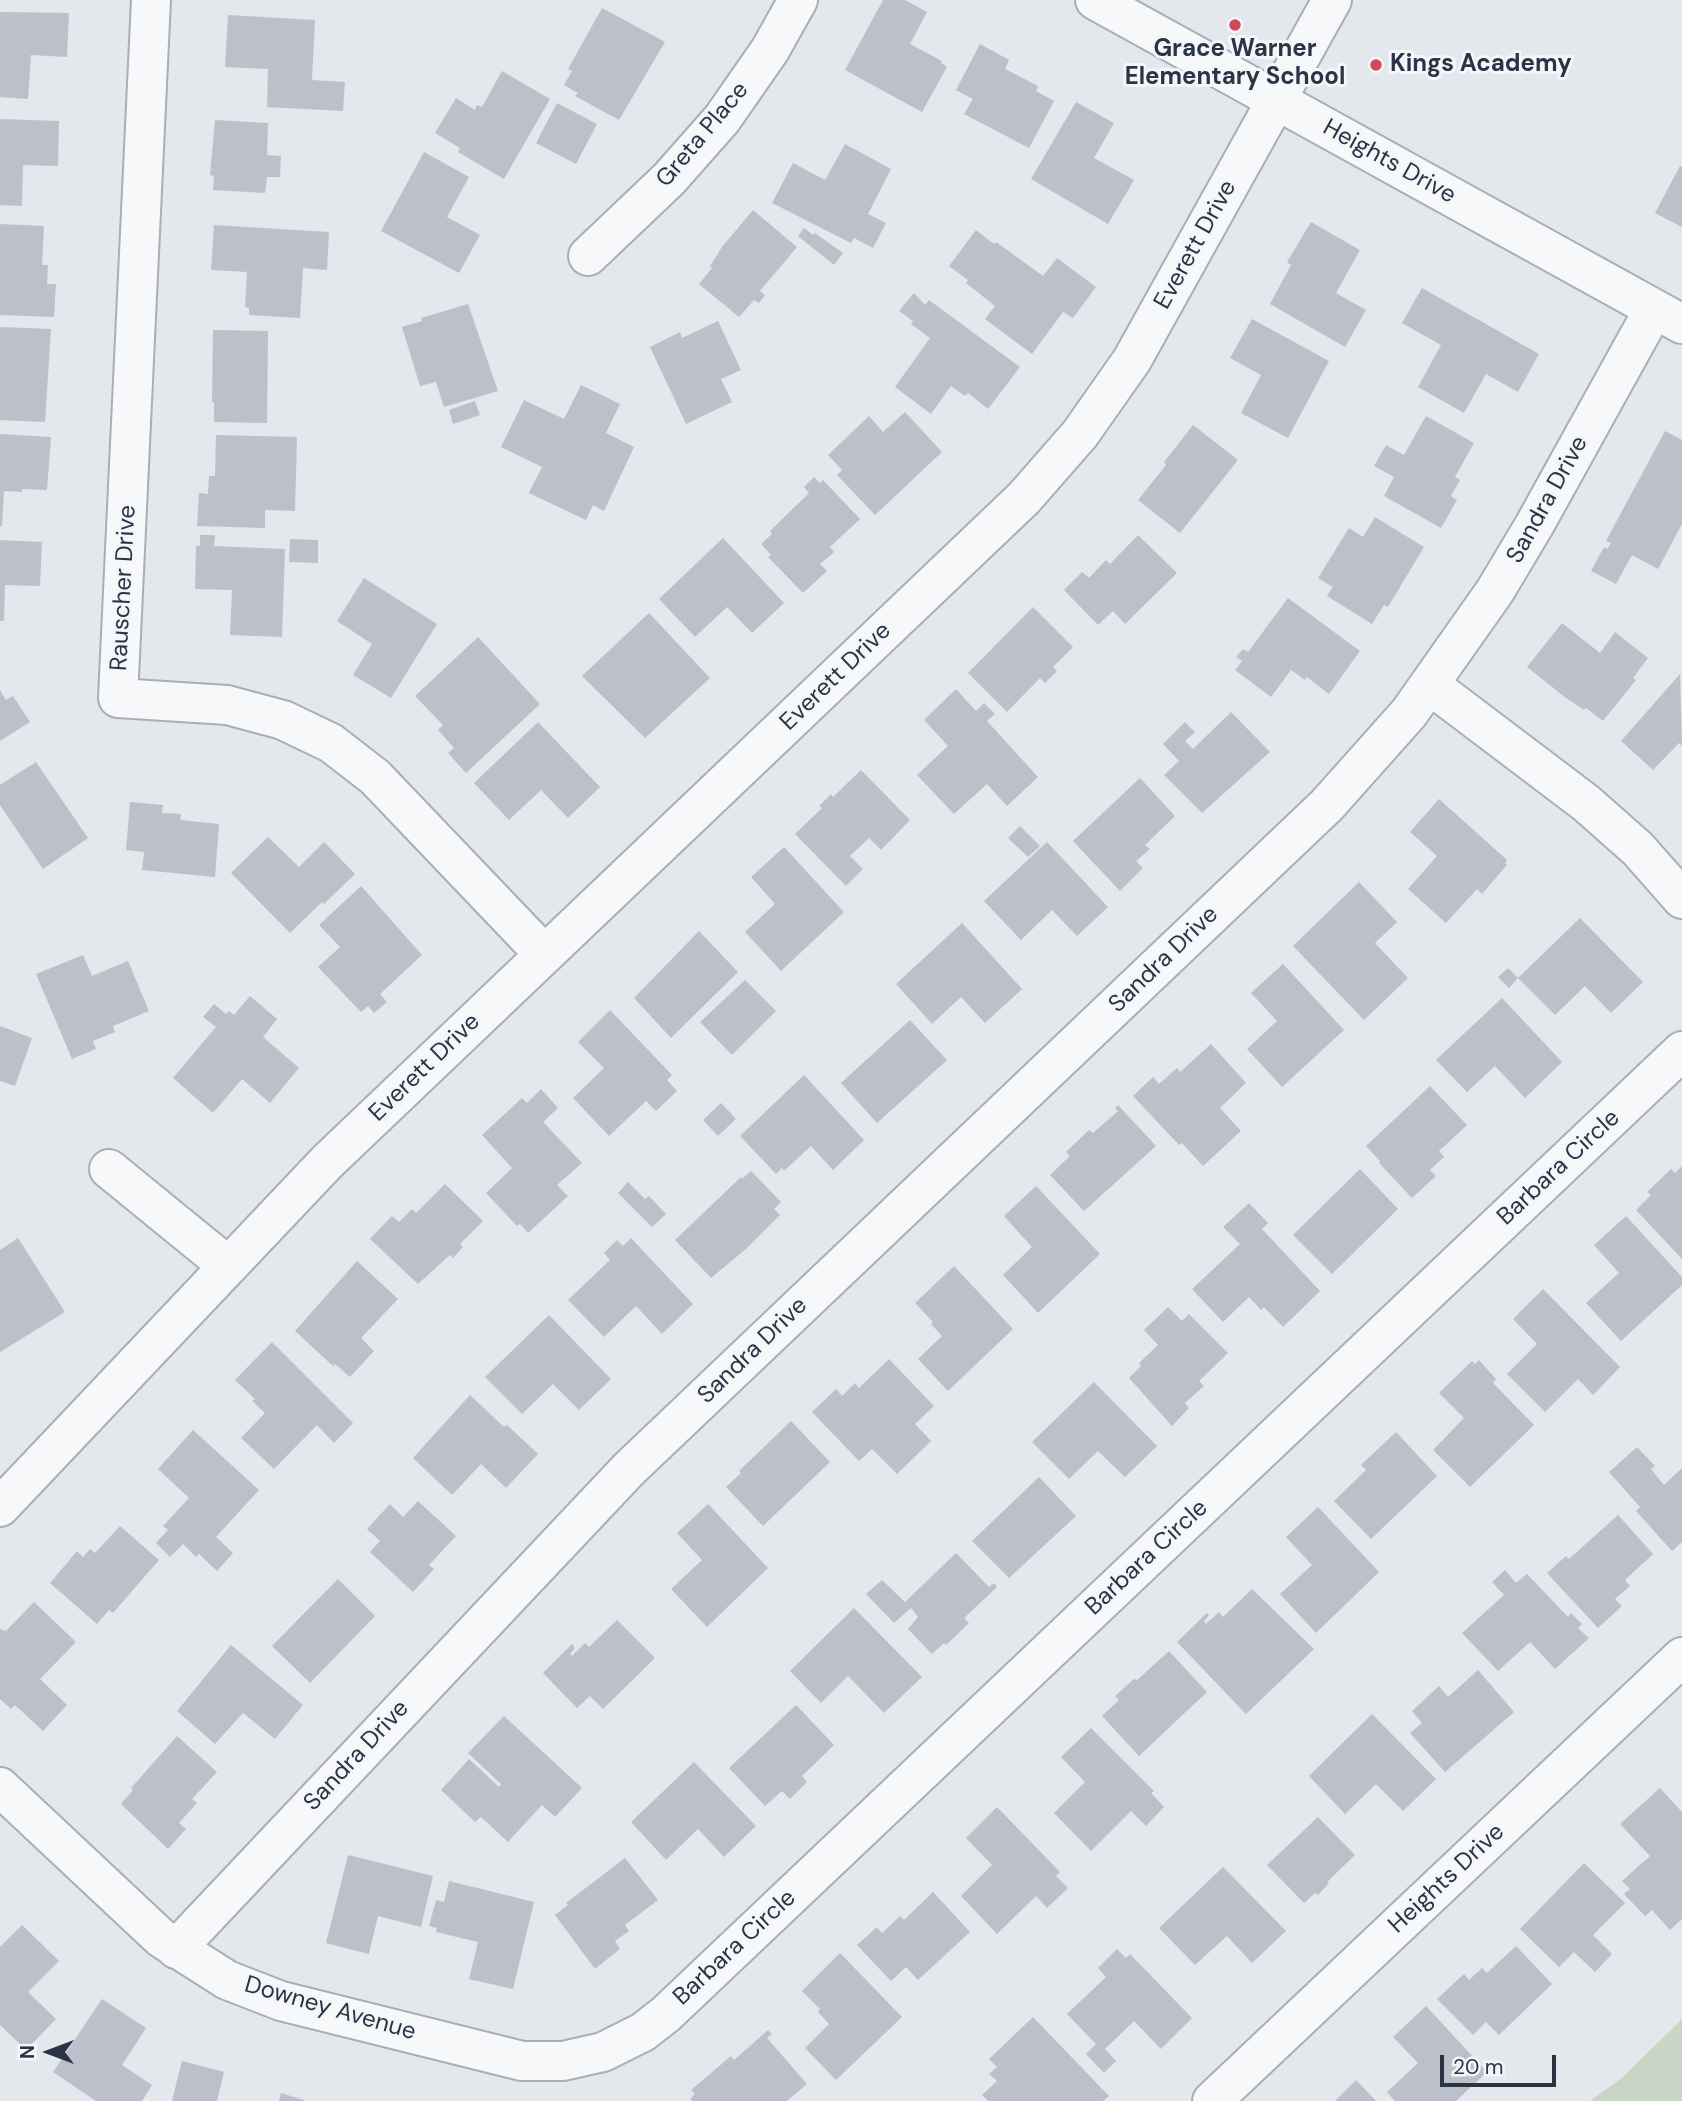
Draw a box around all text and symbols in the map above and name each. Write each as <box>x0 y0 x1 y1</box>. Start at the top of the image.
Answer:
marker: Grace Warner Elementary School <box>1227 17 1243 33</box>
place label: Grace Warner Elementary School <box>1125 36 1345 92</box>
place label: Kings Academy <box>1390 51 1572 79</box>
marker: Kings Academy <box>1368 57 1384 73</box>
street label: Greta Place <box>651 77 755 193</box>
street label: Heights Drive <box>1317 114 1461 210</box>
street label: Everett Drive <box>1149 176 1243 314</box>
street label: Sandra Drive <box>1501 431 1595 569</box>
street label: Rauscher Drive <box>105 504 143 672</box>
street label: Everett Drive <box>775 617 897 737</box>
street label: Sandra Drive <box>1103 901 1225 1019</box>
street label: Everett Drive <box>364 1008 486 1128</box>
street label: Barbara Circle <box>1492 1104 1626 1232</box>
street label: Sandra Drive <box>692 1292 814 1410</box>
street label: Barbara Circle <box>1080 1494 1214 1622</box>
street label: Sandra Drive <box>298 1695 416 1817</box>
street label: Heights Drive <box>1383 1818 1511 1940</box>
street label: Barbara Circle <box>668 1884 802 2012</box>
street label: Downey Avenue <box>241 1971 419 2047</box>
north arrow <box>14 2017 84 2087</box>
scale bar <box>1444 2042 1560 2086</box>
text: N <box>15 2045 40 2059</box>
text: 20 m <box>1453 2053 1504 2081</box>

